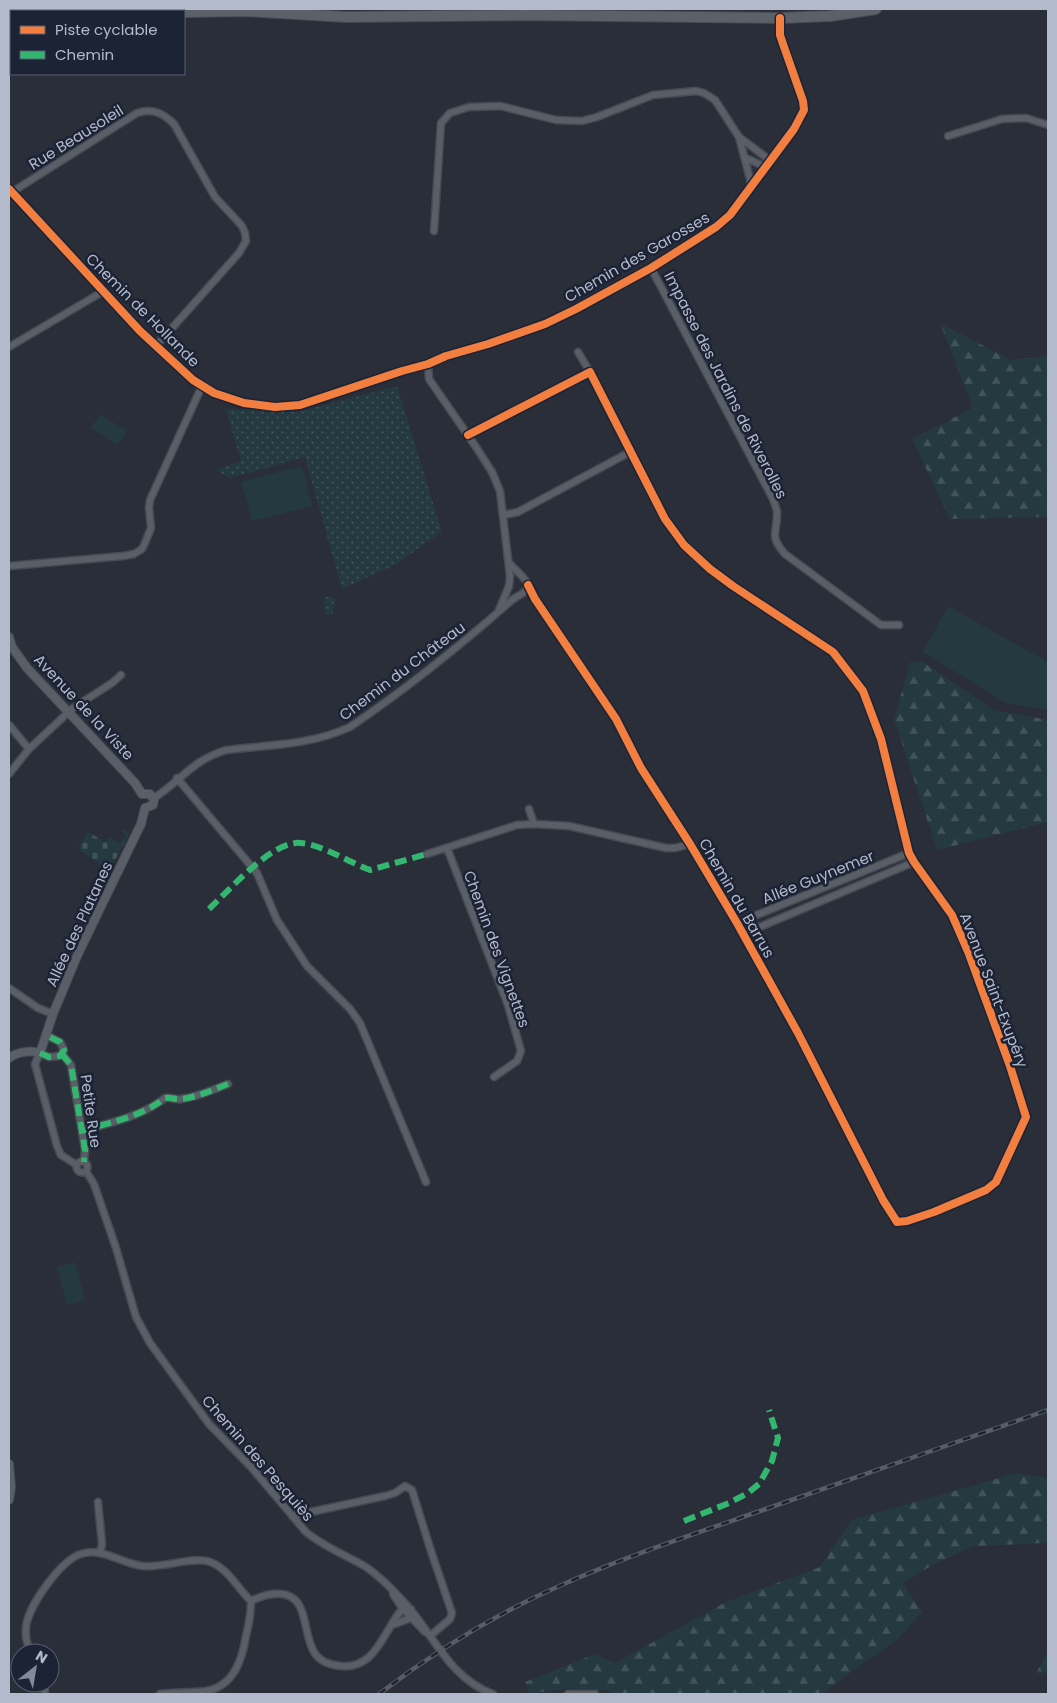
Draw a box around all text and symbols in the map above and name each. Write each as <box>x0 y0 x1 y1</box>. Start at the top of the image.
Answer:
legend <box>10 10 185 75</box>
text: Piste cyclable <box>55 19 158 40</box>
text: Chemin <box>55 44 114 65</box>
street label: Rue Beausoleil <box>25 99 127 175</box>
street label: Chemin des Garosses <box>561 207 714 307</box>
street label: Chemin de Hollande <box>81 248 205 372</box>
street label: Impasse des Jardins de Riverolles <box>659 268 793 502</box>
street label: Chemin du Château <box>335 617 469 725</box>
street label: Avenue de la Viste <box>29 649 139 765</box>
street label: Chemin du Barrus <box>694 834 780 962</box>
street label: Allée Guynemer <box>759 845 877 909</box>
street label: Allée des Platanes <box>41 858 117 990</box>
street label: Chemin des Vignettes <box>459 868 535 1030</box>
street label: Avenue Saint-Exupéry <box>955 910 1033 1071</box>
street label: Petite Rue <box>75 1073 107 1149</box>
street label: Chemin des Pesquiès <box>197 1390 319 1526</box>
north arrow <box>10 1643 60 1693</box>
text: N <box>32 1646 51 1668</box>

